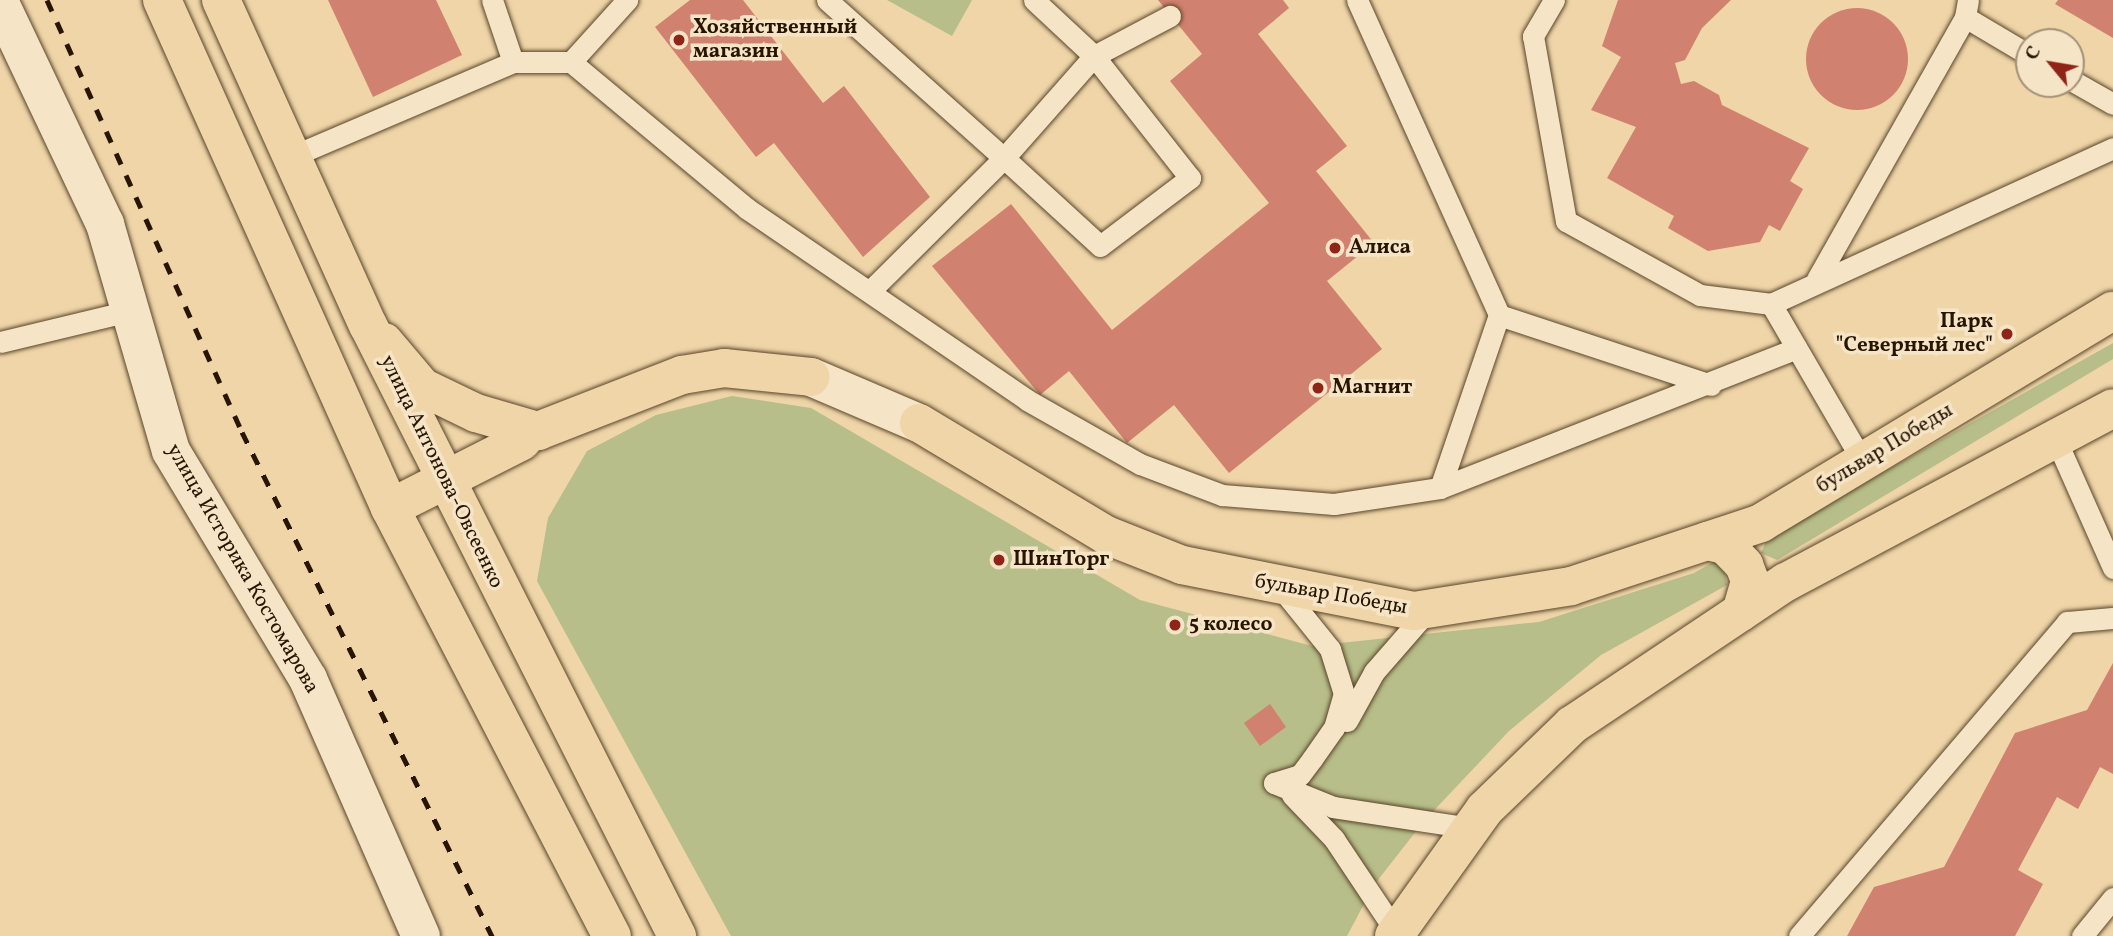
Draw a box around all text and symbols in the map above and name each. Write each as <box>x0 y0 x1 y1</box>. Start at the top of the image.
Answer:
place label: Хозяйственный магазин <box>693 15 857 65</box>
north arrow <box>2015 28 2085 98</box>
marker: Хозяйственный магазин <box>671 32 687 48</box>
text: С <box>2019 42 2048 65</box>
place label: Алиса <box>1349 235 1411 261</box>
marker: Алиса <box>1327 240 1343 256</box>
place label: Парк "Северный лес" <box>1836 309 1993 359</box>
marker: Парк "Северный лес" <box>1999 326 2015 342</box>
street label: улица Антонова-Овсеенко <box>374 351 508 593</box>
place label: Магнит <box>1332 375 1412 401</box>
marker: Магнит <box>1310 380 1326 396</box>
street label: бульвар Победы <box>1812 398 1958 500</box>
street label: улица Историка Костомарова <box>160 440 324 698</box>
place label: ШинТорг <box>1013 547 1109 573</box>
marker: ШинТорг <box>991 552 1007 568</box>
street label: бульвар Победы <box>1253 569 1409 621</box>
place label: 5 колесо <box>1189 612 1272 638</box>
marker: 5 колесо <box>1167 617 1183 633</box>

